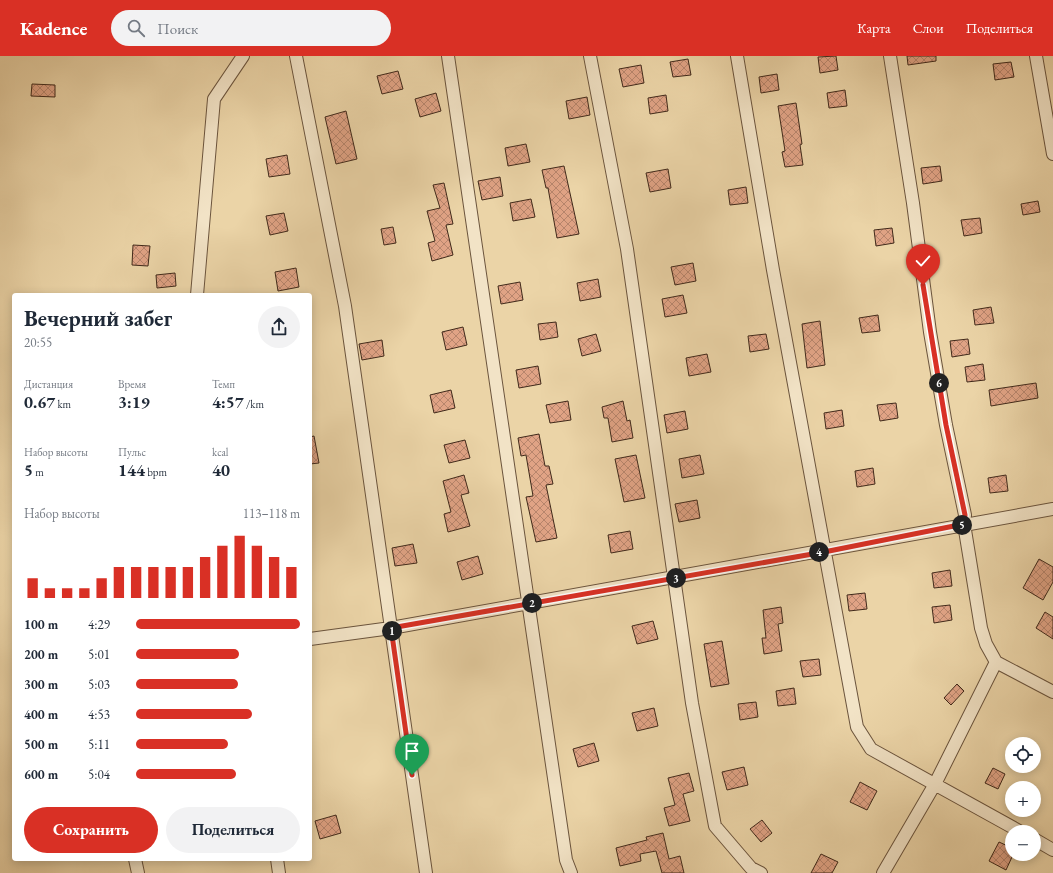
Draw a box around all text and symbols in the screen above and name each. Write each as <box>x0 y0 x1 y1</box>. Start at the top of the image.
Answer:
search box <box>111 10 391 46</box>
text: Kadence <box>20 16 87 41</box>
icon: search <box>125 17 147 39</box>
text: Поиск <box>157 19 198 38</box>
text: Карта <box>857 19 891 37</box>
text: Слои <box>913 19 944 37</box>
text: Поделиться <box>966 19 1033 37</box>
pin <box>906 244 940 285</box>
icon: check <box>912 250 934 272</box>
text: Вечерний забег <box>24 304 172 333</box>
button: share <box>258 306 300 348</box>
text: 20:55 <box>24 334 52 351</box>
pin: 6 <box>929 373 949 393</box>
text: 6 <box>936 376 942 390</box>
text: Дистанция <box>24 377 73 391</box>
text: Время <box>118 377 146 391</box>
text: Темп <box>212 377 235 391</box>
text: 0.67 <box>24 391 55 413</box>
text: 3:19 <box>118 391 150 413</box>
text: 4:57 <box>212 391 244 413</box>
text: km <box>55 397 71 411</box>
text: /km <box>244 397 264 411</box>
text: Набор высоты <box>24 445 88 459</box>
text: Пульс <box>118 445 146 459</box>
text: kcal <box>212 445 229 459</box>
text: 5 <box>24 459 33 481</box>
text: 144 <box>118 459 145 481</box>
text: 40 <box>212 459 230 481</box>
text: m <box>33 465 44 479</box>
text: bpm <box>145 465 167 479</box>
text: Набор высоты <box>24 505 100 522</box>
text: 113–118 m <box>243 505 300 522</box>
pin: 5 <box>952 515 972 535</box>
text: 5 <box>959 518 965 532</box>
pin: 4 <box>809 542 829 562</box>
text: 4 <box>816 545 822 559</box>
pin: 3 <box>666 568 686 588</box>
text: 3 <box>673 571 679 585</box>
pin: 2 <box>522 593 542 613</box>
text: 2 <box>529 596 535 610</box>
text: 100 m <box>24 616 58 633</box>
text: 4:29 <box>88 616 110 633</box>
pin: 1 <box>382 621 402 641</box>
text: 1 <box>389 624 395 638</box>
text: 200 m <box>24 646 58 663</box>
text: 5:01 <box>88 646 110 663</box>
text: 300 m <box>24 676 58 693</box>
text: 5:03 <box>88 676 110 693</box>
text: 400 m <box>24 706 58 723</box>
text: 4:53 <box>88 706 110 723</box>
pin <box>395 734 429 775</box>
text: 500 m <box>24 736 58 753</box>
text: 5:11 <box>88 736 110 753</box>
map controls <box>1005 737 1041 861</box>
button: locate <box>1005 737 1041 773</box>
icon: arrive <box>401 740 423 762</box>
text: 600 m <box>24 766 58 783</box>
text: 5:04 <box>88 766 110 783</box>
button: + <box>1005 781 1041 817</box>
button: Сохранить <box>24 807 158 853</box>
button: Поделиться <box>166 807 300 853</box>
button: − <box>1005 825 1041 861</box>

